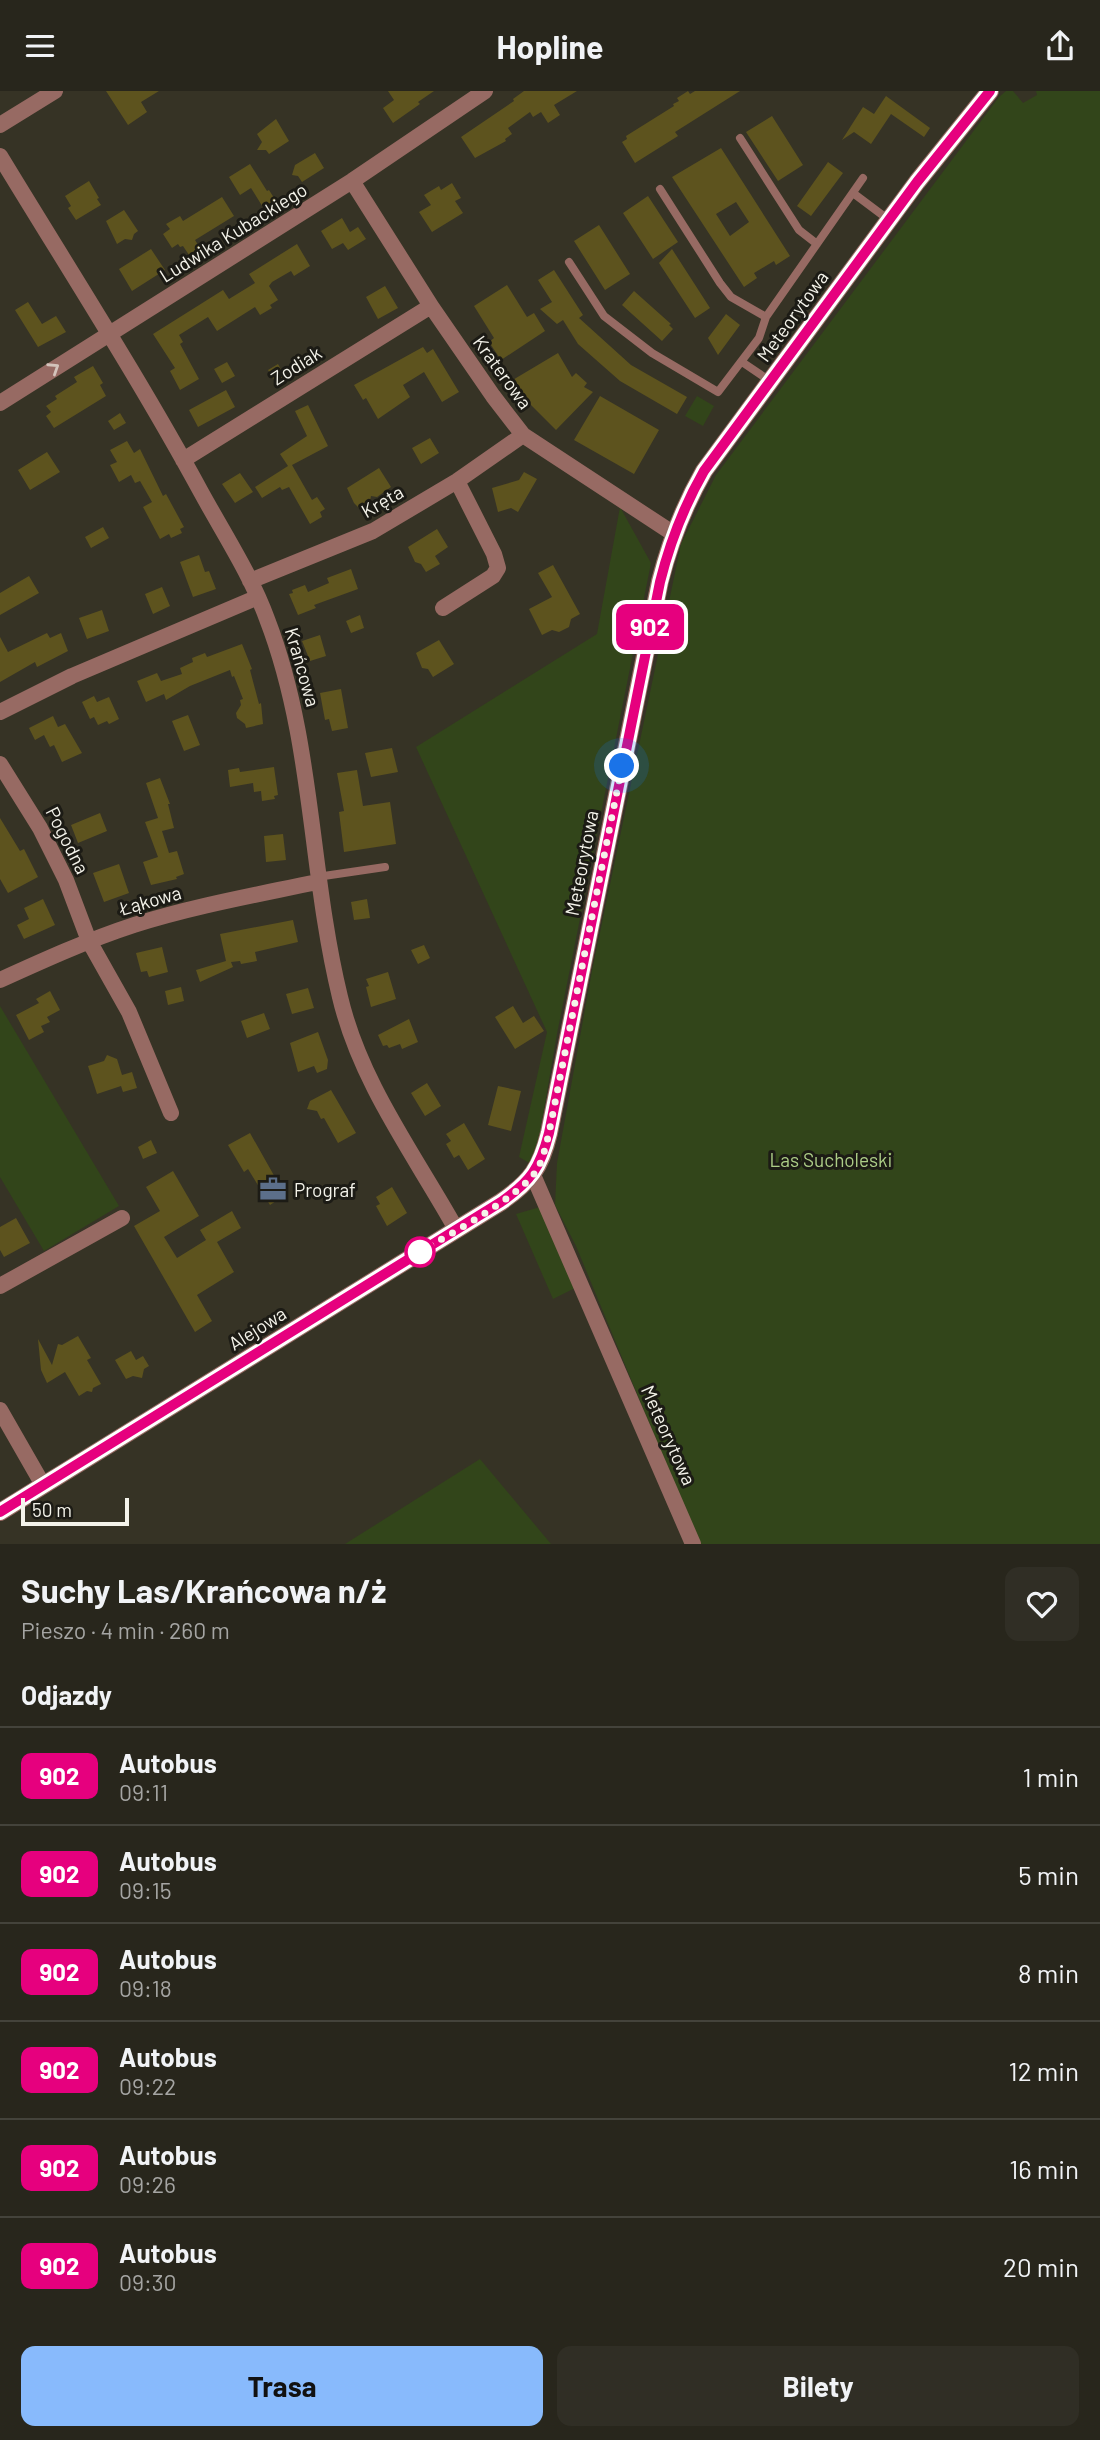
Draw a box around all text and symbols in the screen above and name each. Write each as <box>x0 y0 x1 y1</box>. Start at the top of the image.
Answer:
icon: menu <box>21 27 59 65</box>
text: Hopline <box>497 27 603 65</box>
icon: share <box>1041 27 1079 65</box>
street label: Ludwika Kubackiego <box>155 177 311 287</box>
street label: Meteorytowa <box>751 266 833 366</box>
street label: Kraterowa <box>469 331 537 413</box>
street label: Zodiak <box>266 341 326 389</box>
one-way arrow <box>47 363 60 376</box>
street label: Kręta <box>357 480 407 522</box>
line badge: 902 <box>610 604 690 650</box>
text: 902 <box>630 612 670 641</box>
street label: Krańcowa <box>281 625 325 709</box>
your location <box>604 748 639 783</box>
street label: Pogodna <box>41 803 95 877</box>
street label: Meteorytowa <box>560 808 602 918</box>
street label: Łąkowa <box>115 880 184 920</box>
park label: Las Sucholeski <box>770 1148 892 1171</box>
office icon: Prograf <box>258 1174 288 1204</box>
place label: Prograf <box>294 1178 356 1201</box>
unlabelled marker <box>405 1237 435 1267</box>
street label: Alejowa <box>224 1301 290 1355</box>
street label: Meteorytowa <box>637 1382 701 1488</box>
scale bar <box>21 1495 130 1527</box>
text: 50 m <box>32 1498 72 1521</box>
button: heart <box>1005 1567 1079 1641</box>
text: Suchy Las/Krańcowa n/ż <box>21 1570 386 1610</box>
text: Pieszo · 4 min · 260 m <box>21 1616 230 1644</box>
text: Odjazdy <box>21 1679 112 1710</box>
text: Autobus <box>119 1747 217 1778</box>
text: 902 <box>40 1761 79 1790</box>
text: 1 min <box>1023 1761 1079 1792</box>
text: 09:11 <box>119 1778 168 1806</box>
text: Autobus <box>119 1845 217 1876</box>
text: 902 <box>40 1859 79 1888</box>
text: 5 min <box>1018 1859 1079 1890</box>
text: 09:15 <box>119 1876 172 1904</box>
text: Autobus <box>119 1943 217 1974</box>
text: 902 <box>40 1957 79 1986</box>
text: 8 min <box>1018 1957 1079 1988</box>
text: 09:18 <box>119 1974 172 2002</box>
text: Autobus <box>119 2041 217 2072</box>
text: 902 <box>40 2055 79 2084</box>
text: 12 min <box>1009 2055 1079 2086</box>
text: 09:22 <box>119 2072 176 2100</box>
text: Autobus <box>119 2139 217 2170</box>
text: 902 <box>40 2153 79 2182</box>
text: 16 min <box>1009 2153 1079 2184</box>
text: 09:26 <box>119 2170 176 2198</box>
text: Autobus <box>119 2237 217 2268</box>
text: 902 <box>40 2251 79 2280</box>
text: 20 min <box>1003 2251 1079 2282</box>
text: 09:30 <box>119 2268 177 2296</box>
button: Trasa <box>21 2346 543 2426</box>
button: Bilety <box>557 2346 1079 2426</box>

